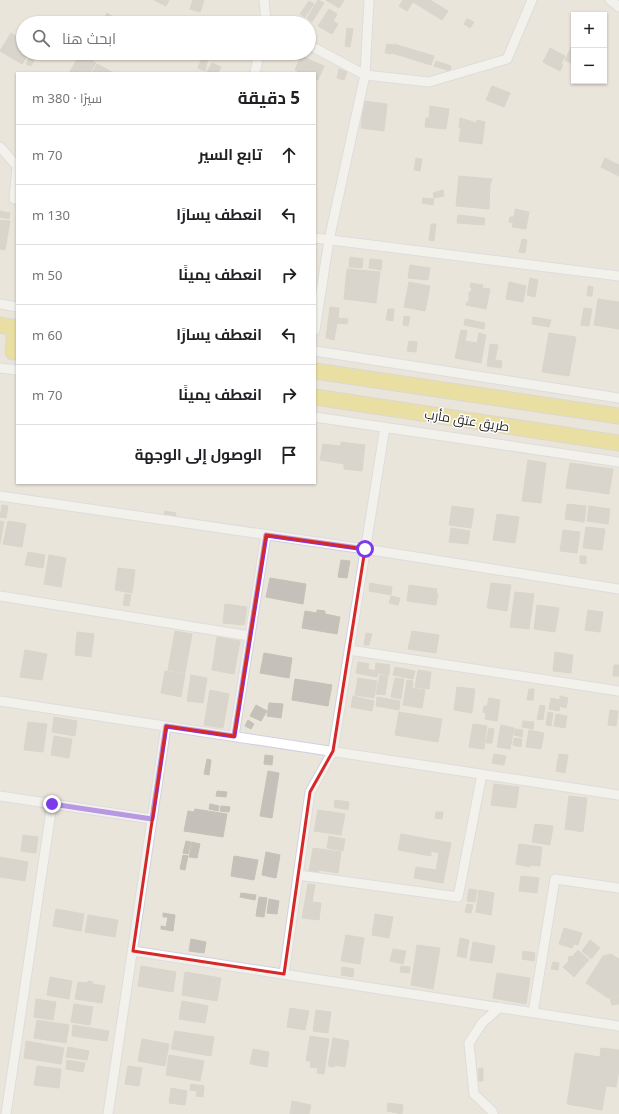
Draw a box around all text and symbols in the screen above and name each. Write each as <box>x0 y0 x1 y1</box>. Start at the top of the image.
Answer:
map controls <box>571 12 607 84</box>
button: + <box>571 12 607 48</box>
search box <box>16 16 316 60</box>
icon: search <box>30 27 52 49</box>
text: ابحث هنا <box>62 28 116 48</box>
button: − <box>571 48 607 84</box>
text: 5 دقيقة <box>238 86 300 109</box>
text: سيرًا · 380 m <box>32 89 102 107</box>
text: تابع السير <box>198 144 262 164</box>
icon: ahead <box>278 144 300 166</box>
text: 70 m <box>32 146 62 164</box>
text: انعطف يسارًا <box>176 204 262 224</box>
icon: left <box>278 204 300 226</box>
text: 130 m <box>32 206 70 224</box>
text: انعطف يمينًا <box>178 264 262 284</box>
icon: right <box>278 264 300 286</box>
text: 50 m <box>32 266 62 284</box>
text: انعطف يسارًا <box>176 324 262 344</box>
icon: left <box>278 324 300 346</box>
text: 60 m <box>32 326 62 344</box>
text: انعطف يمينًا <box>178 384 262 404</box>
icon: right <box>278 384 300 406</box>
text: 70 m <box>32 386 62 404</box>
street label: طريق عتق مأرب <box>423 404 511 436</box>
text: الوصول إلى الوجهة <box>135 444 262 464</box>
icon: arrive <box>278 444 300 466</box>
route start <box>356 540 374 558</box>
route end <box>43 795 61 813</box>

